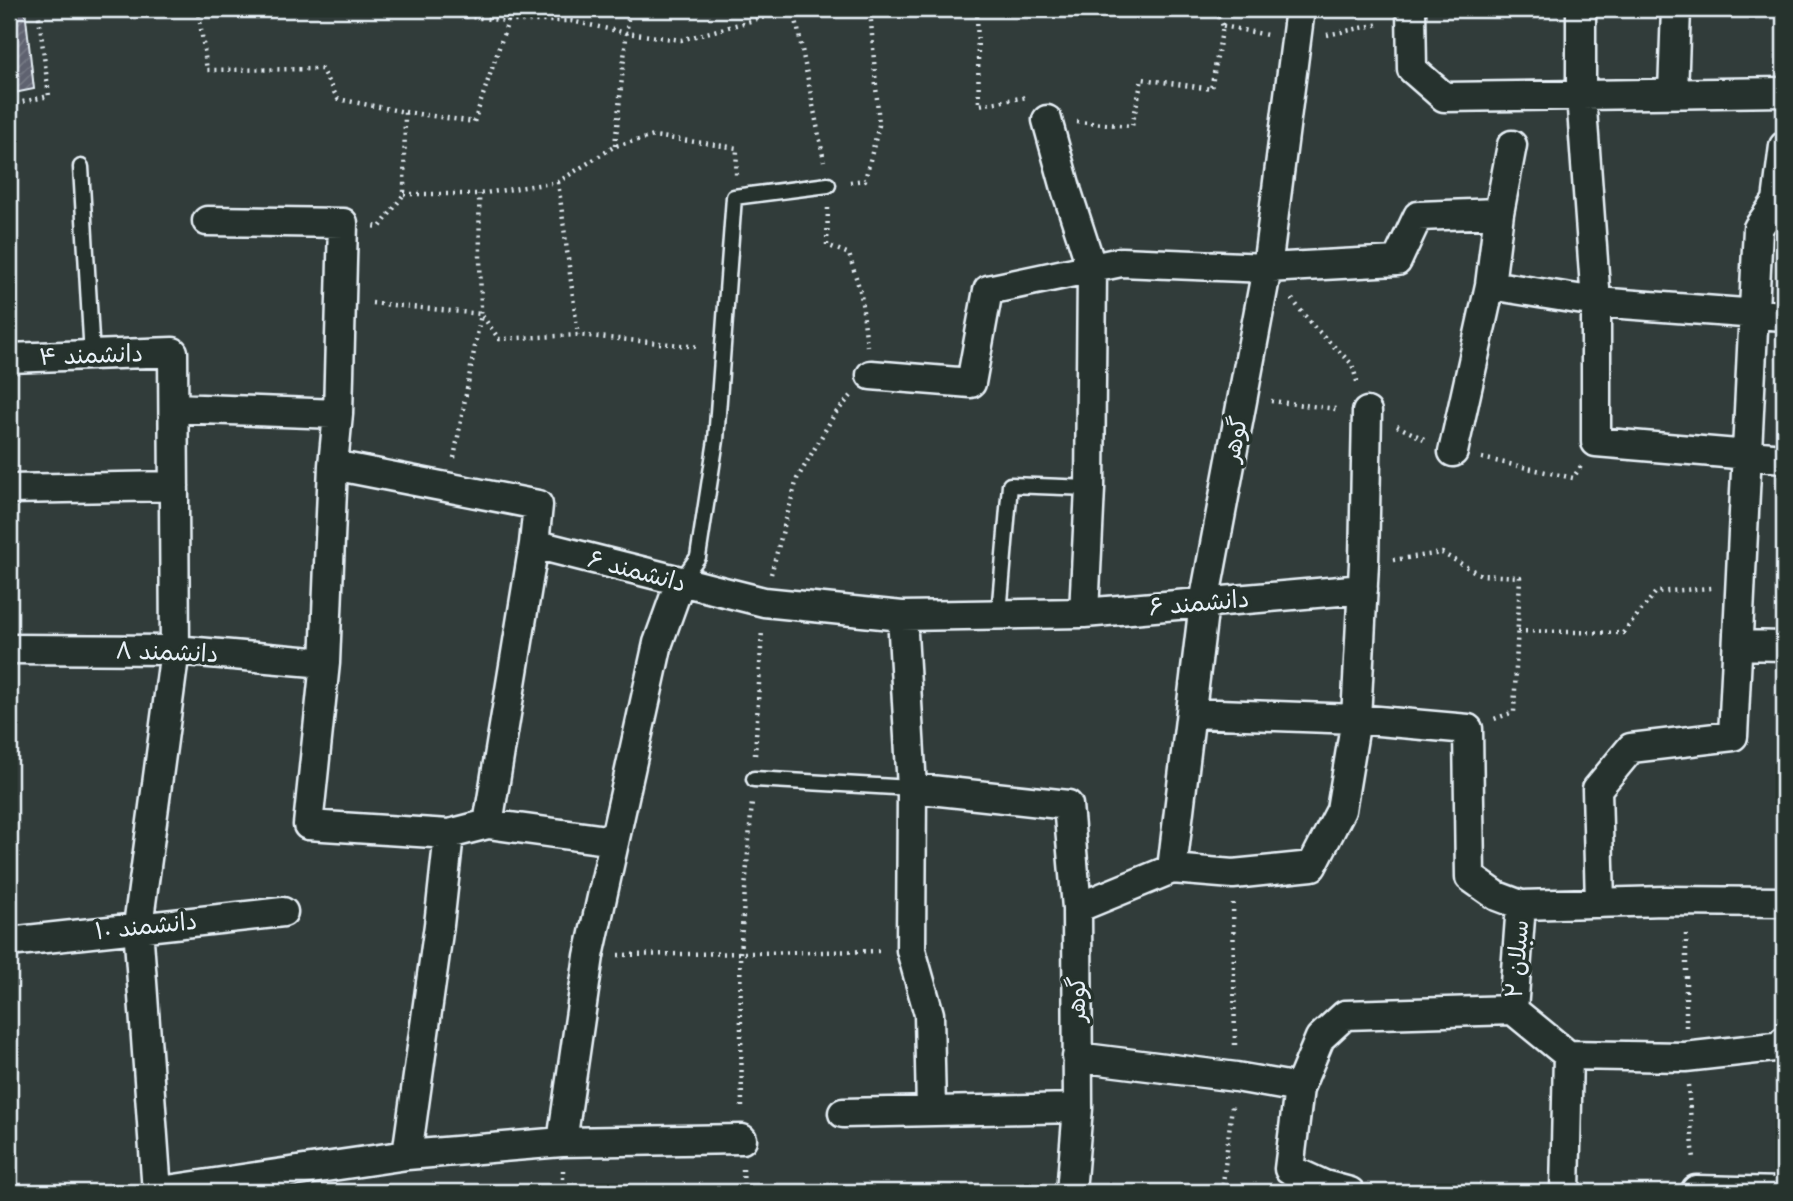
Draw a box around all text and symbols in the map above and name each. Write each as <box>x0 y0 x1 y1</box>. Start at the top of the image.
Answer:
street label: دانشمند ۴ <box>39 339 144 372</box>
street label: گوهر <box>1217 414 1254 466</box>
street label: دانشمند ۶ <box>585 544 689 599</box>
street label: دانشمند ۶ <box>1148 585 1250 622</box>
street label: دانشمند ۸ <box>115 636 219 669</box>
street label: دانشمند ۱۰ <box>94 907 199 946</box>
street label: سبلان ۲ <box>1500 919 1535 1000</box>
street label: گوهر <box>1063 976 1092 1024</box>

